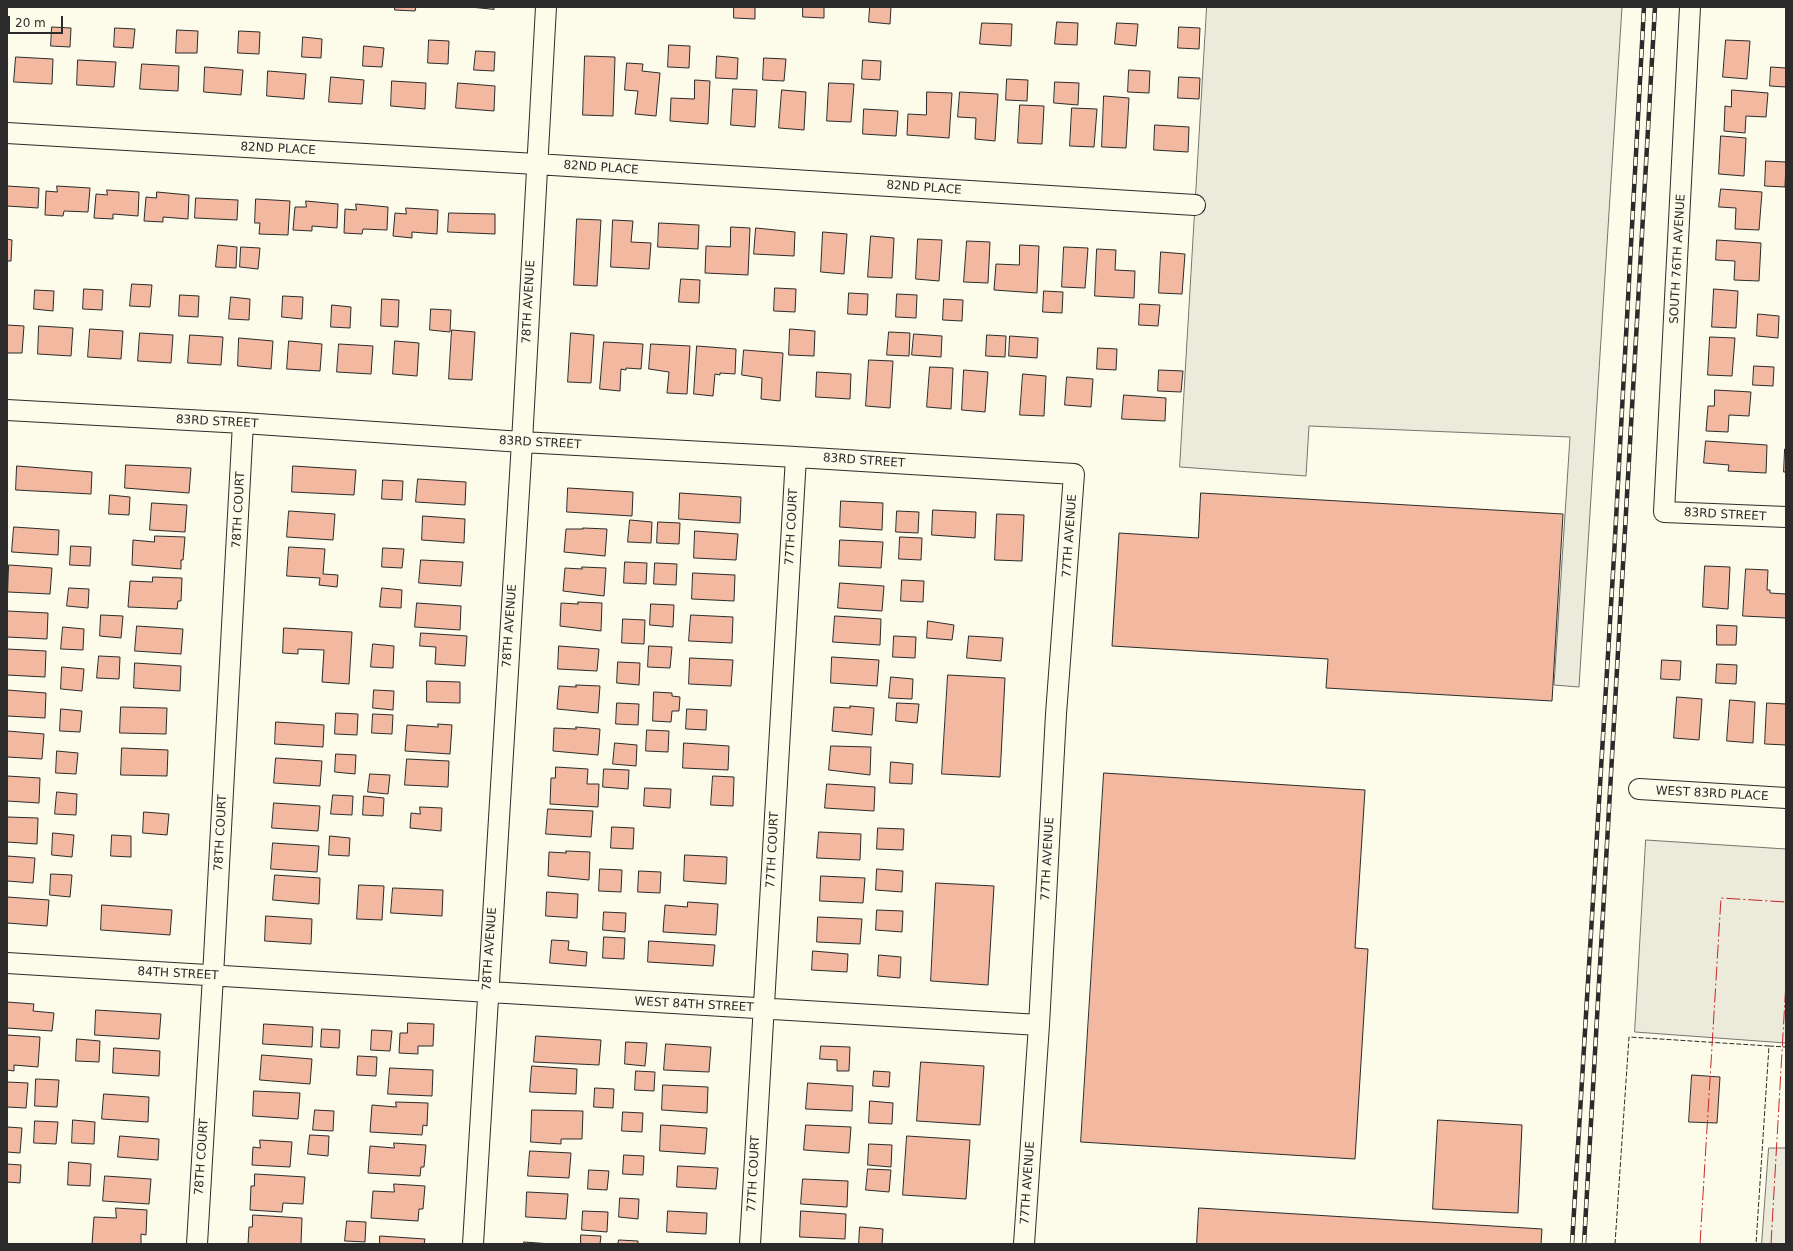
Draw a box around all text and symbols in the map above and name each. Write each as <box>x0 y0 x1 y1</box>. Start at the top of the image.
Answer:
scale bar <box>10 8 65 34</box>
text: 20 m <box>15 16 46 30</box>
street label: 82ND PLACE <box>240 140 316 158</box>
street label: 82ND PLACE <box>563 158 639 178</box>
street label: 82ND PLACE <box>886 178 962 198</box>
street label: SOUTH 76TH AVENUE <box>1667 194 1689 324</box>
street label: 78TH AVENUE <box>520 260 538 344</box>
street label: 83RD STREET <box>175 413 259 431</box>
street label: 83RD STREET <box>498 434 582 452</box>
street label: 83RD STREET <box>822 451 906 471</box>
street label: 78TH COURT <box>230 471 248 549</box>
street label: 77TH COURT <box>783 488 801 566</box>
street label: 77TH AVENUE <box>1060 494 1080 578</box>
street label: 83RD STREET <box>1683 506 1767 524</box>
street label: 78TH AVENUE <box>500 584 520 668</box>
street label: WEST 83RD PLACE <box>1655 784 1769 804</box>
street label: 78TH COURT <box>212 794 230 872</box>
street label: 77TH COURT <box>764 811 782 889</box>
street label: 77TH AVENUE <box>1039 817 1057 901</box>
street label: 78TH AVENUE <box>480 907 500 991</box>
street label: 84TH STREET <box>137 965 219 983</box>
street label: WEST 84TH STREET <box>634 995 754 1015</box>
street label: 78TH COURT <box>192 1118 212 1196</box>
street label: 77TH COURT <box>745 1135 763 1213</box>
street label: 77TH AVENUE <box>1018 1141 1038 1225</box>

